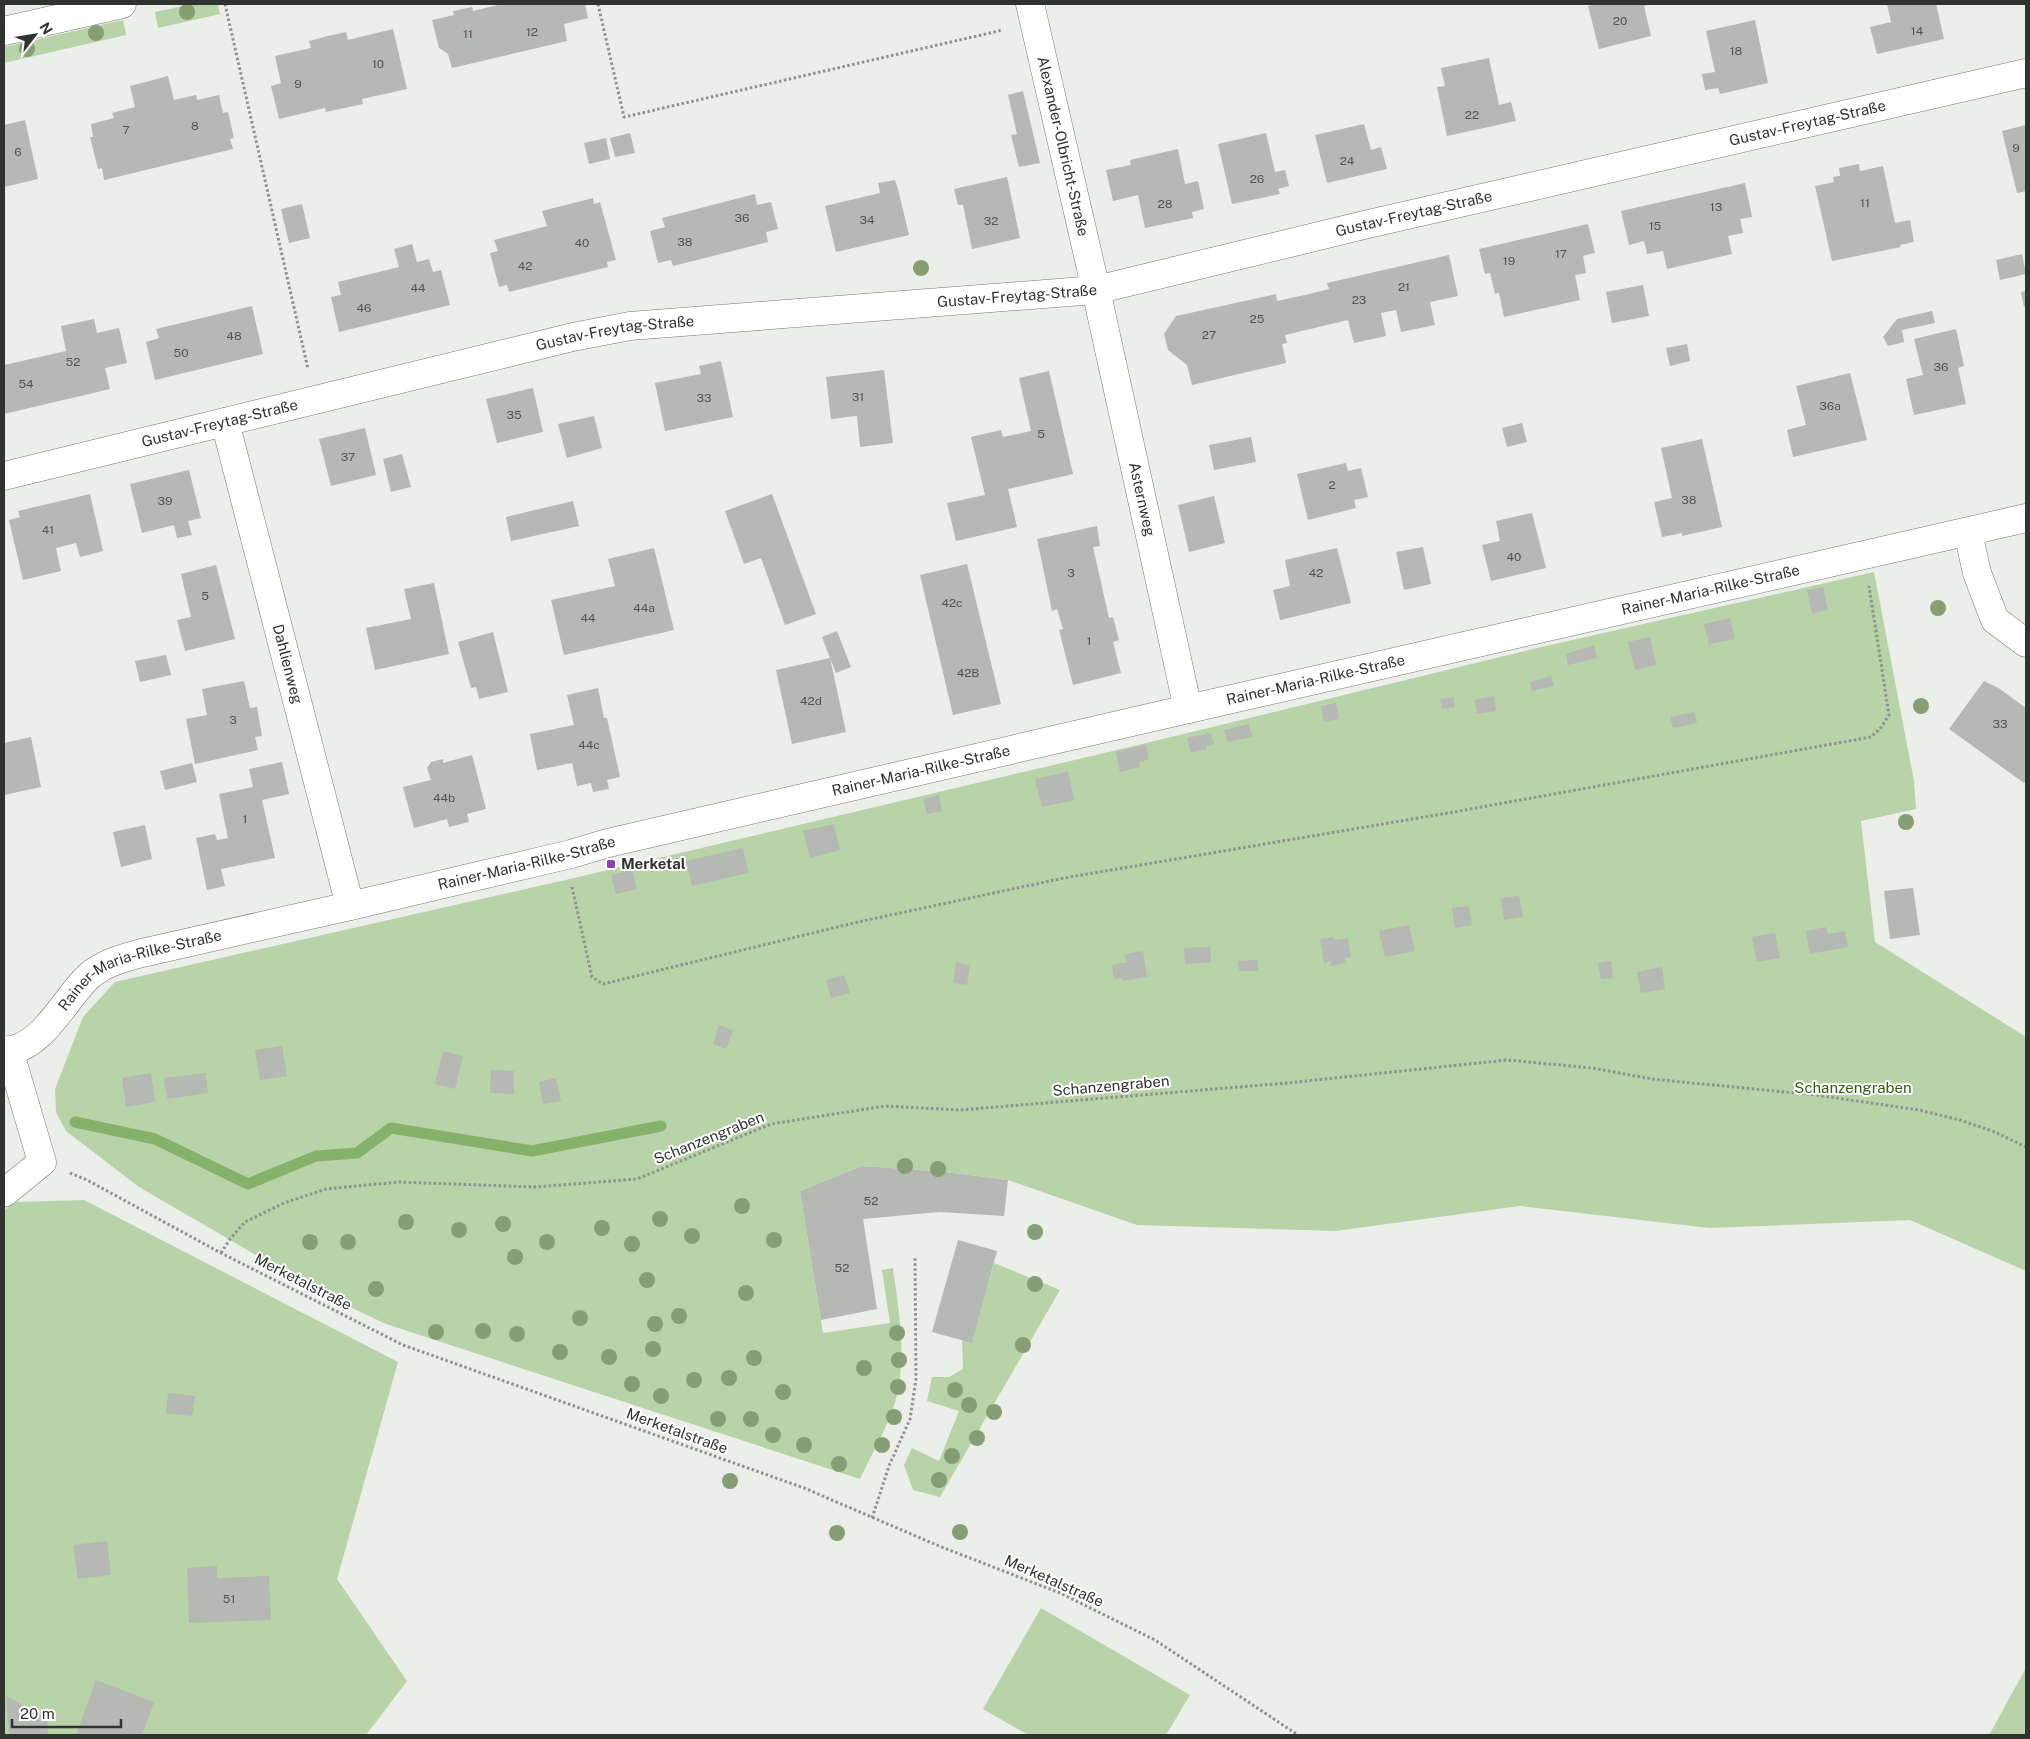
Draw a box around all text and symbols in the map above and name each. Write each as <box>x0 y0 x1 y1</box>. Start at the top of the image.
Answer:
north arrow <box>10 10 60 60</box>
house number: 20 <box>1613 14 1627 28</box>
text: N <box>36 19 56 37</box>
house number: 14 <box>1911 24 1924 38</box>
house number: 12 <box>526 25 538 39</box>
house number: 11 <box>463 27 473 41</box>
house number: 18 <box>1730 44 1743 58</box>
street label: Alexander-Olbricht-Straße <box>1034 54 1092 238</box>
house number: 10 <box>372 57 384 71</box>
house number: 9 <box>294 77 302 91</box>
street label: Gustav-Freytag-Straße <box>1727 96 1887 149</box>
house number: 22 <box>1465 108 1479 122</box>
house number: 8 <box>191 119 199 133</box>
house number: 7 <box>122 123 130 137</box>
house number: 9 <box>2012 141 2020 155</box>
house number: 6 <box>14 145 22 159</box>
house number: 24 <box>1340 154 1355 168</box>
house number: 26 <box>1250 172 1264 186</box>
street label: Gustav-Freytag-Straße <box>1334 187 1494 240</box>
house number: 11 <box>1860 196 1870 210</box>
house number: 28 <box>1158 197 1173 211</box>
house number: 13 <box>1710 200 1722 214</box>
house number: 36 <box>735 211 749 225</box>
house number: 34 <box>859 213 875 227</box>
house number: 32 <box>984 214 998 228</box>
house number: 15 <box>1649 219 1662 233</box>
house number: 38 <box>677 235 693 249</box>
house number: 40 <box>575 236 589 250</box>
house number: 17 <box>1555 247 1567 261</box>
house number: 19 <box>1503 254 1515 268</box>
house number: 42 <box>518 259 532 273</box>
house number: 21 <box>1398 280 1410 294</box>
house number: 44 <box>410 281 426 295</box>
street label: Gustav-Freytag-Straße <box>936 281 1098 310</box>
house number: 23 <box>1352 293 1366 307</box>
house number: 46 <box>356 301 372 315</box>
street label: Gustav-Freytag-Straße <box>534 312 695 354</box>
house number: 25 <box>1250 312 1265 326</box>
house number: 27 <box>1202 328 1216 342</box>
house number: 48 <box>226 329 242 343</box>
house number: 50 <box>173 346 189 360</box>
house number: 52 <box>66 355 80 369</box>
house number: 36 <box>1934 360 1948 374</box>
house number: 54 <box>18 377 34 391</box>
house number: 31 <box>852 390 864 404</box>
house number: 33 <box>696 391 712 405</box>
street label: Gustav-Freytag-Straße <box>140 396 299 450</box>
house number: 36a <box>1819 399 1841 413</box>
house number: 35 <box>506 408 522 422</box>
house number: 5 <box>1037 427 1045 441</box>
house number: 37 <box>341 450 355 464</box>
street label: Asternweg <box>1126 461 1159 538</box>
house number: 2 <box>1328 478 1336 492</box>
house number: 38 <box>1681 493 1697 507</box>
house number: 39 <box>158 494 172 508</box>
house number: 41 <box>42 523 54 537</box>
house number: 40 <box>1507 550 1521 564</box>
street label: Rainer-Maria-Rilke-Straße <box>1620 561 1801 618</box>
house number: 3 <box>1067 566 1075 580</box>
house number: 42 <box>1309 566 1323 580</box>
house number: 5 <box>201 589 209 603</box>
house number: 42c <box>941 596 963 610</box>
house number: 44a <box>633 601 655 615</box>
house number: 44 <box>580 611 596 625</box>
street label: Dahlienweg <box>270 622 306 706</box>
house number: 1 <box>1087 634 1091 648</box>
street label: Rainer-Maria-Rilke-Straße <box>1225 651 1406 708</box>
house number: 42B <box>957 666 979 680</box>
house number: 42d <box>800 694 822 708</box>
house number: 3 <box>229 713 237 727</box>
house number: 33 <box>1992 717 2008 731</box>
house number: 44c <box>578 738 600 752</box>
street label: Rainer-Maria-Rilke-Straße <box>830 741 1012 799</box>
house number: 44b <box>433 791 455 805</box>
house number: 1 <box>243 812 247 826</box>
street label: Rainer-Maria-Rilke-Straße <box>436 833 617 893</box>
place label: Merketal <box>621 855 686 872</box>
marker: Merketal <box>605 858 617 870</box>
street label: Rainer-Maria-Rilke-Straße <box>55 926 223 1014</box>
street label: Schanzengraben <box>1052 1072 1170 1099</box>
park label: Schanzengraben <box>1794 1079 1912 1096</box>
street label: Schanzengraben <box>651 1108 766 1167</box>
house number: 52 <box>864 1194 878 1208</box>
street label: Merketalstraße <box>252 1250 355 1313</box>
house number: 52 <box>835 1261 849 1275</box>
street label: Merketalstraße <box>624 1404 730 1457</box>
street label: Merketalstraße <box>1002 1551 1106 1610</box>
house number: 51 <box>223 1592 235 1606</box>
scale bar <box>12 1696 121 1728</box>
text: 20 m <box>20 1705 55 1722</box>

